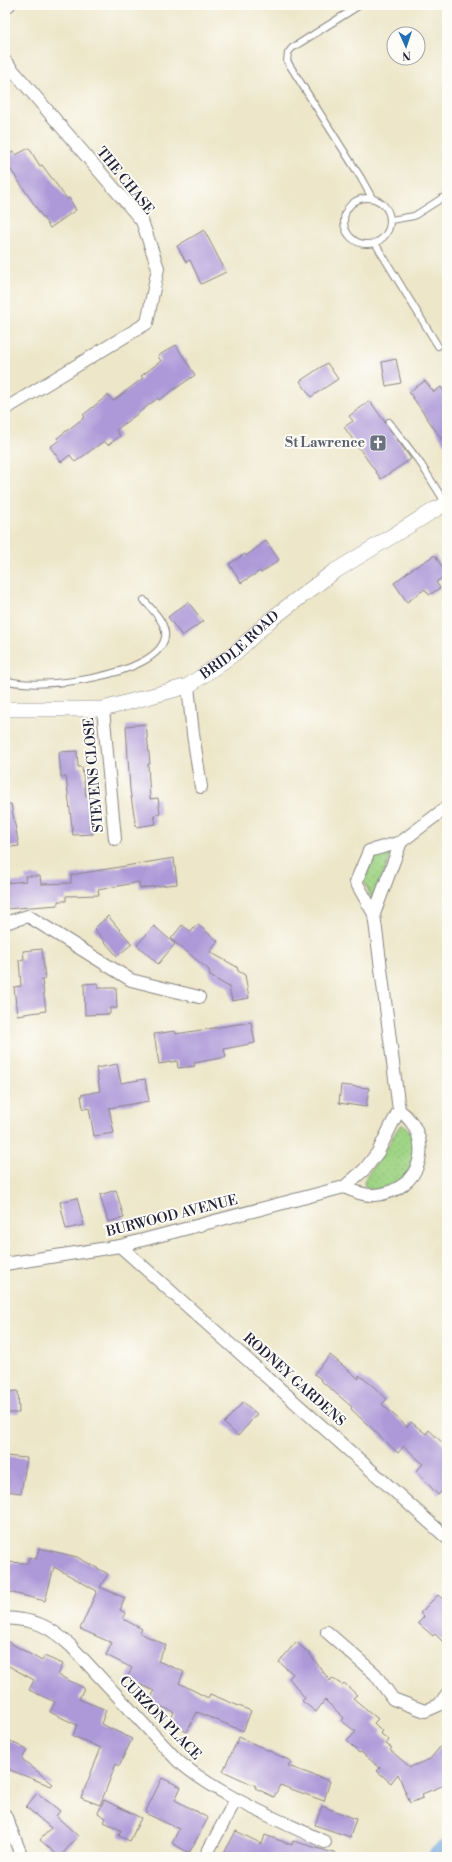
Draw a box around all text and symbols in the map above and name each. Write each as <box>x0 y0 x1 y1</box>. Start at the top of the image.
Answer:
north arrow <box>386 26 426 66</box>
text: N <box>401 48 411 62</box>
street label: THE CHASE <box>92 143 158 219</box>
church icon: St Lawrence <box>368 433 388 453</box>
place label: St Lawrence <box>285 434 365 452</box>
street label: BRIDLE ROAD <box>196 607 283 684</box>
street label: STEVENS CLOSE <box>80 717 108 833</box>
street label: BURWOOD AVENUE <box>103 1191 240 1241</box>
street label: RODNEY GARDENS <box>239 1329 349 1431</box>
street label: CURZON PLACE <box>115 1672 205 1764</box>

